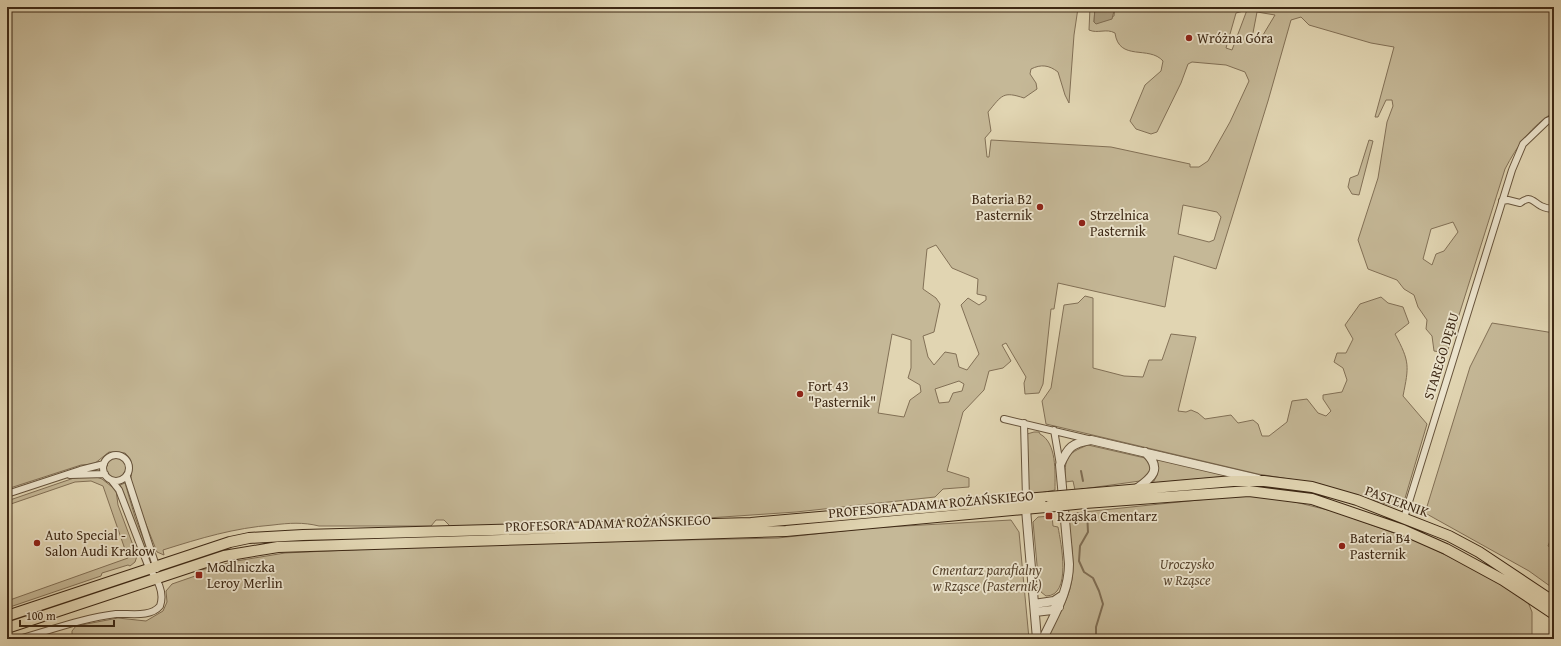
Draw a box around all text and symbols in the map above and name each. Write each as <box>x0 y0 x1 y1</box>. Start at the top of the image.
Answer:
place label: Wróżna Góra <box>1197 28 1274 48</box>
marker: Wróżna Góra <box>1184 33 1194 43</box>
place label: Bateria B2 Pasternik <box>972 189 1033 225</box>
marker: Bateria B2 Pasternik <box>1035 202 1045 212</box>
place label: Strzelnica Pasternik <box>1090 205 1149 241</box>
marker: Strzelnica Pasternik <box>1077 218 1087 228</box>
street label: STAREGO DĘBU <box>1418 310 1464 402</box>
place label: Fort 43 "Pasternik" <box>808 376 876 412</box>
marker: Fort 43 "Pasternik" <box>795 389 805 399</box>
street label: PASTERNIK <box>1362 480 1432 522</box>
street label: PROFESORA ADAMA ROŻAŃSKIEGO <box>828 485 1034 523</box>
place label: Rząska Cmentarz <box>1057 506 1157 526</box>
street label: PROFESORA ADAMA ROŻAŃSKIEGO <box>505 509 711 537</box>
marker: Rząska Cmentarz <box>1044 511 1054 521</box>
place label: Auto Special - Salon Audi Krakow <box>45 525 155 561</box>
place label: Bateria B4 Pasternik <box>1350 528 1410 564</box>
marker: Auto Special - Salon Audi Krakow <box>32 538 42 548</box>
marker: Bateria B4 Pasternik <box>1337 541 1347 551</box>
park label: Uroczysko w Rząsce <box>1160 554 1214 590</box>
place label: Modlniczka Leroy Merlin <box>207 557 283 593</box>
park label: Cmentarz parafialny w Rząsce (Pasternik) <box>932 560 1042 596</box>
marker: Modlniczka Leroy Merlin <box>194 570 204 580</box>
scale bar <box>20 602 114 628</box>
text: 100 m <box>26 607 56 624</box>

